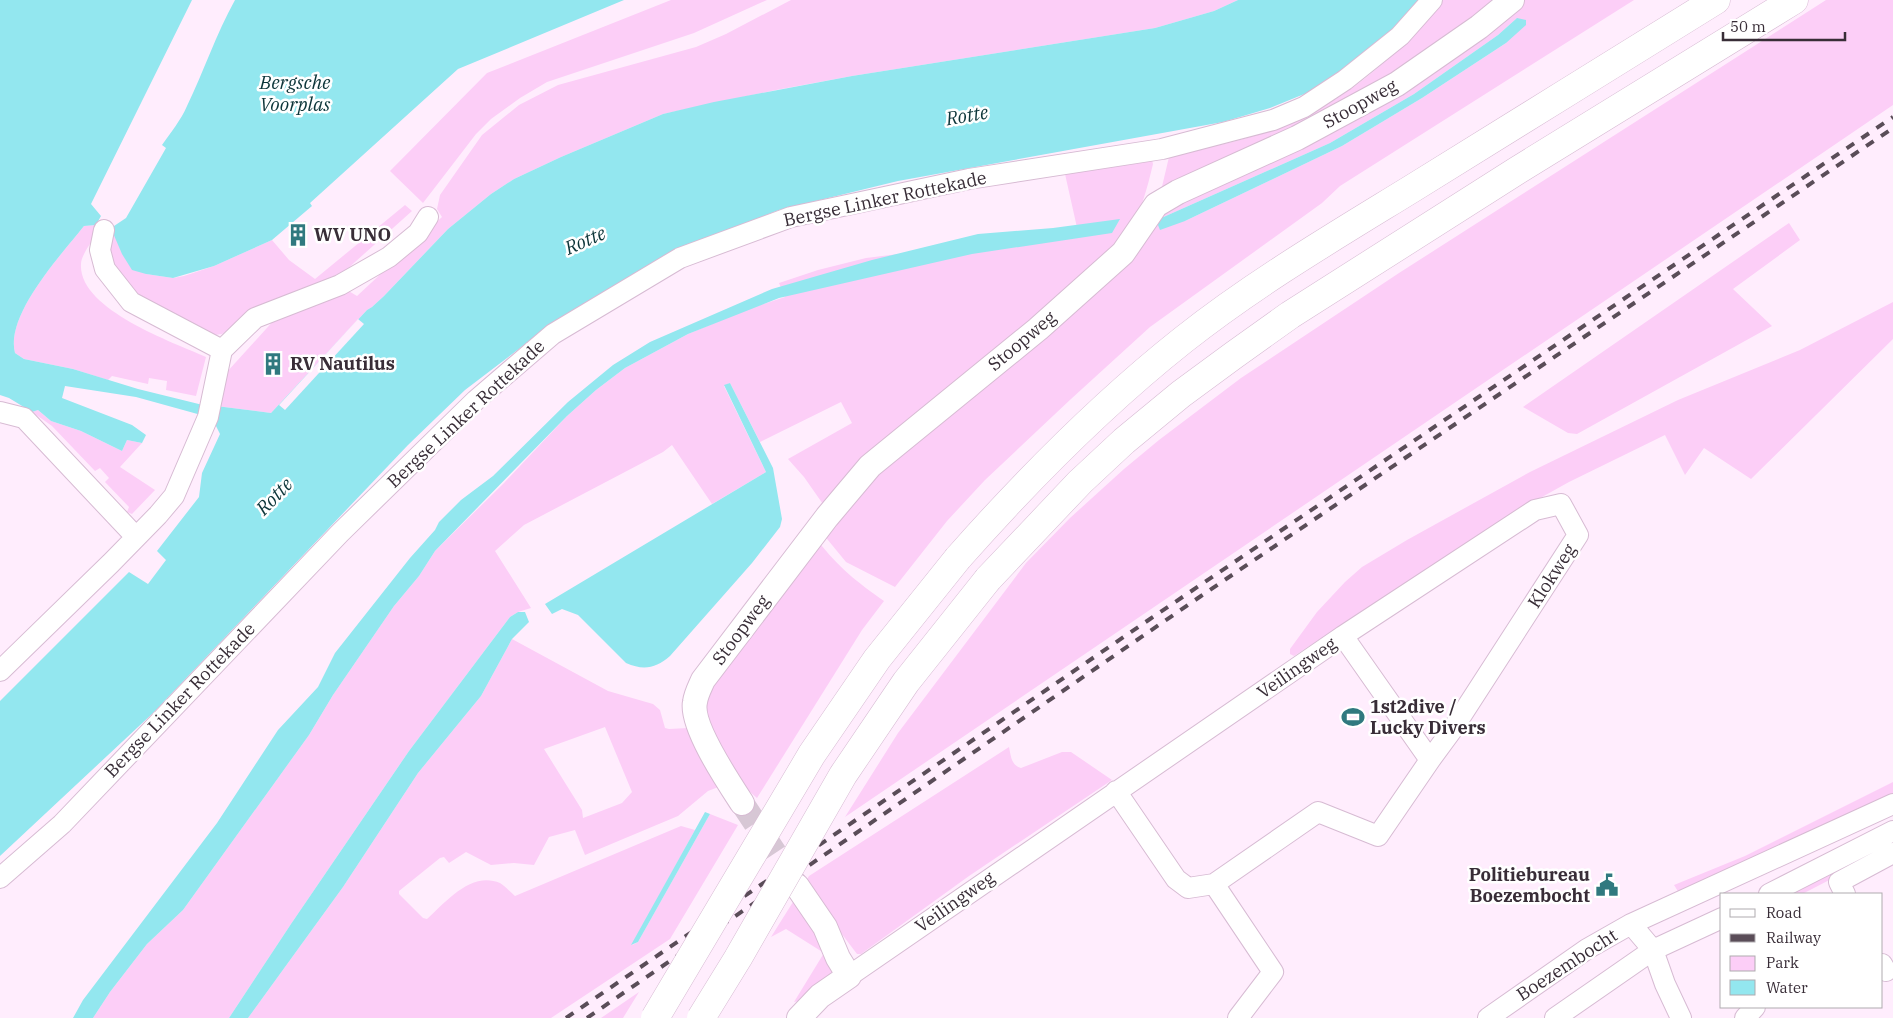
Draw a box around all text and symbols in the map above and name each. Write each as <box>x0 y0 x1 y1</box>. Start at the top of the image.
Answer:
scale bar <box>1723 10 1846 42</box>
text: 50 m <box>1730 17 1766 36</box>
water label: Bergsche Voorplas <box>258 70 331 116</box>
street label: Stoopweg <box>1318 74 1401 133</box>
water label: Rotte <box>943 99 991 131</box>
street label: Bergse Linker Rottekade <box>781 166 989 231</box>
water label: Rotte <box>560 220 610 260</box>
building icon: WV UNO <box>285 222 311 248</box>
place label: WV UNO <box>314 223 391 246</box>
street label: Stoopweg <box>983 305 1061 376</box>
street label: Bergse Linker Rottekade <box>382 335 549 493</box>
building icon: RV Nautilus <box>260 351 286 377</box>
place label: RV Nautilus <box>290 352 395 375</box>
water label: Rotte <box>250 472 298 520</box>
street label: Klokweg <box>1522 539 1581 612</box>
street label: Stoopweg <box>707 590 774 669</box>
street label: Bergse Linker Rottekade <box>99 617 260 782</box>
street label: Veilingweg <box>1252 632 1341 703</box>
place label: 1st2dive / Lucky Divers <box>1370 695 1486 739</box>
sports icon: 1st2dive / Lucky Divers <box>1340 704 1366 730</box>
place label: Politiebureau Boezembocht <box>1469 863 1590 907</box>
street label: Veilingweg <box>910 866 999 937</box>
public building icon: Politiebureau Boezembocht <box>1594 872 1620 898</box>
legend <box>1720 893 1883 1008</box>
text: Road <box>1766 903 1802 922</box>
street label: Boezembocht <box>1512 923 1622 1006</box>
text: Railway <box>1766 928 1821 947</box>
text: Park <box>1766 953 1799 972</box>
text: Water <box>1766 978 1808 997</box>

